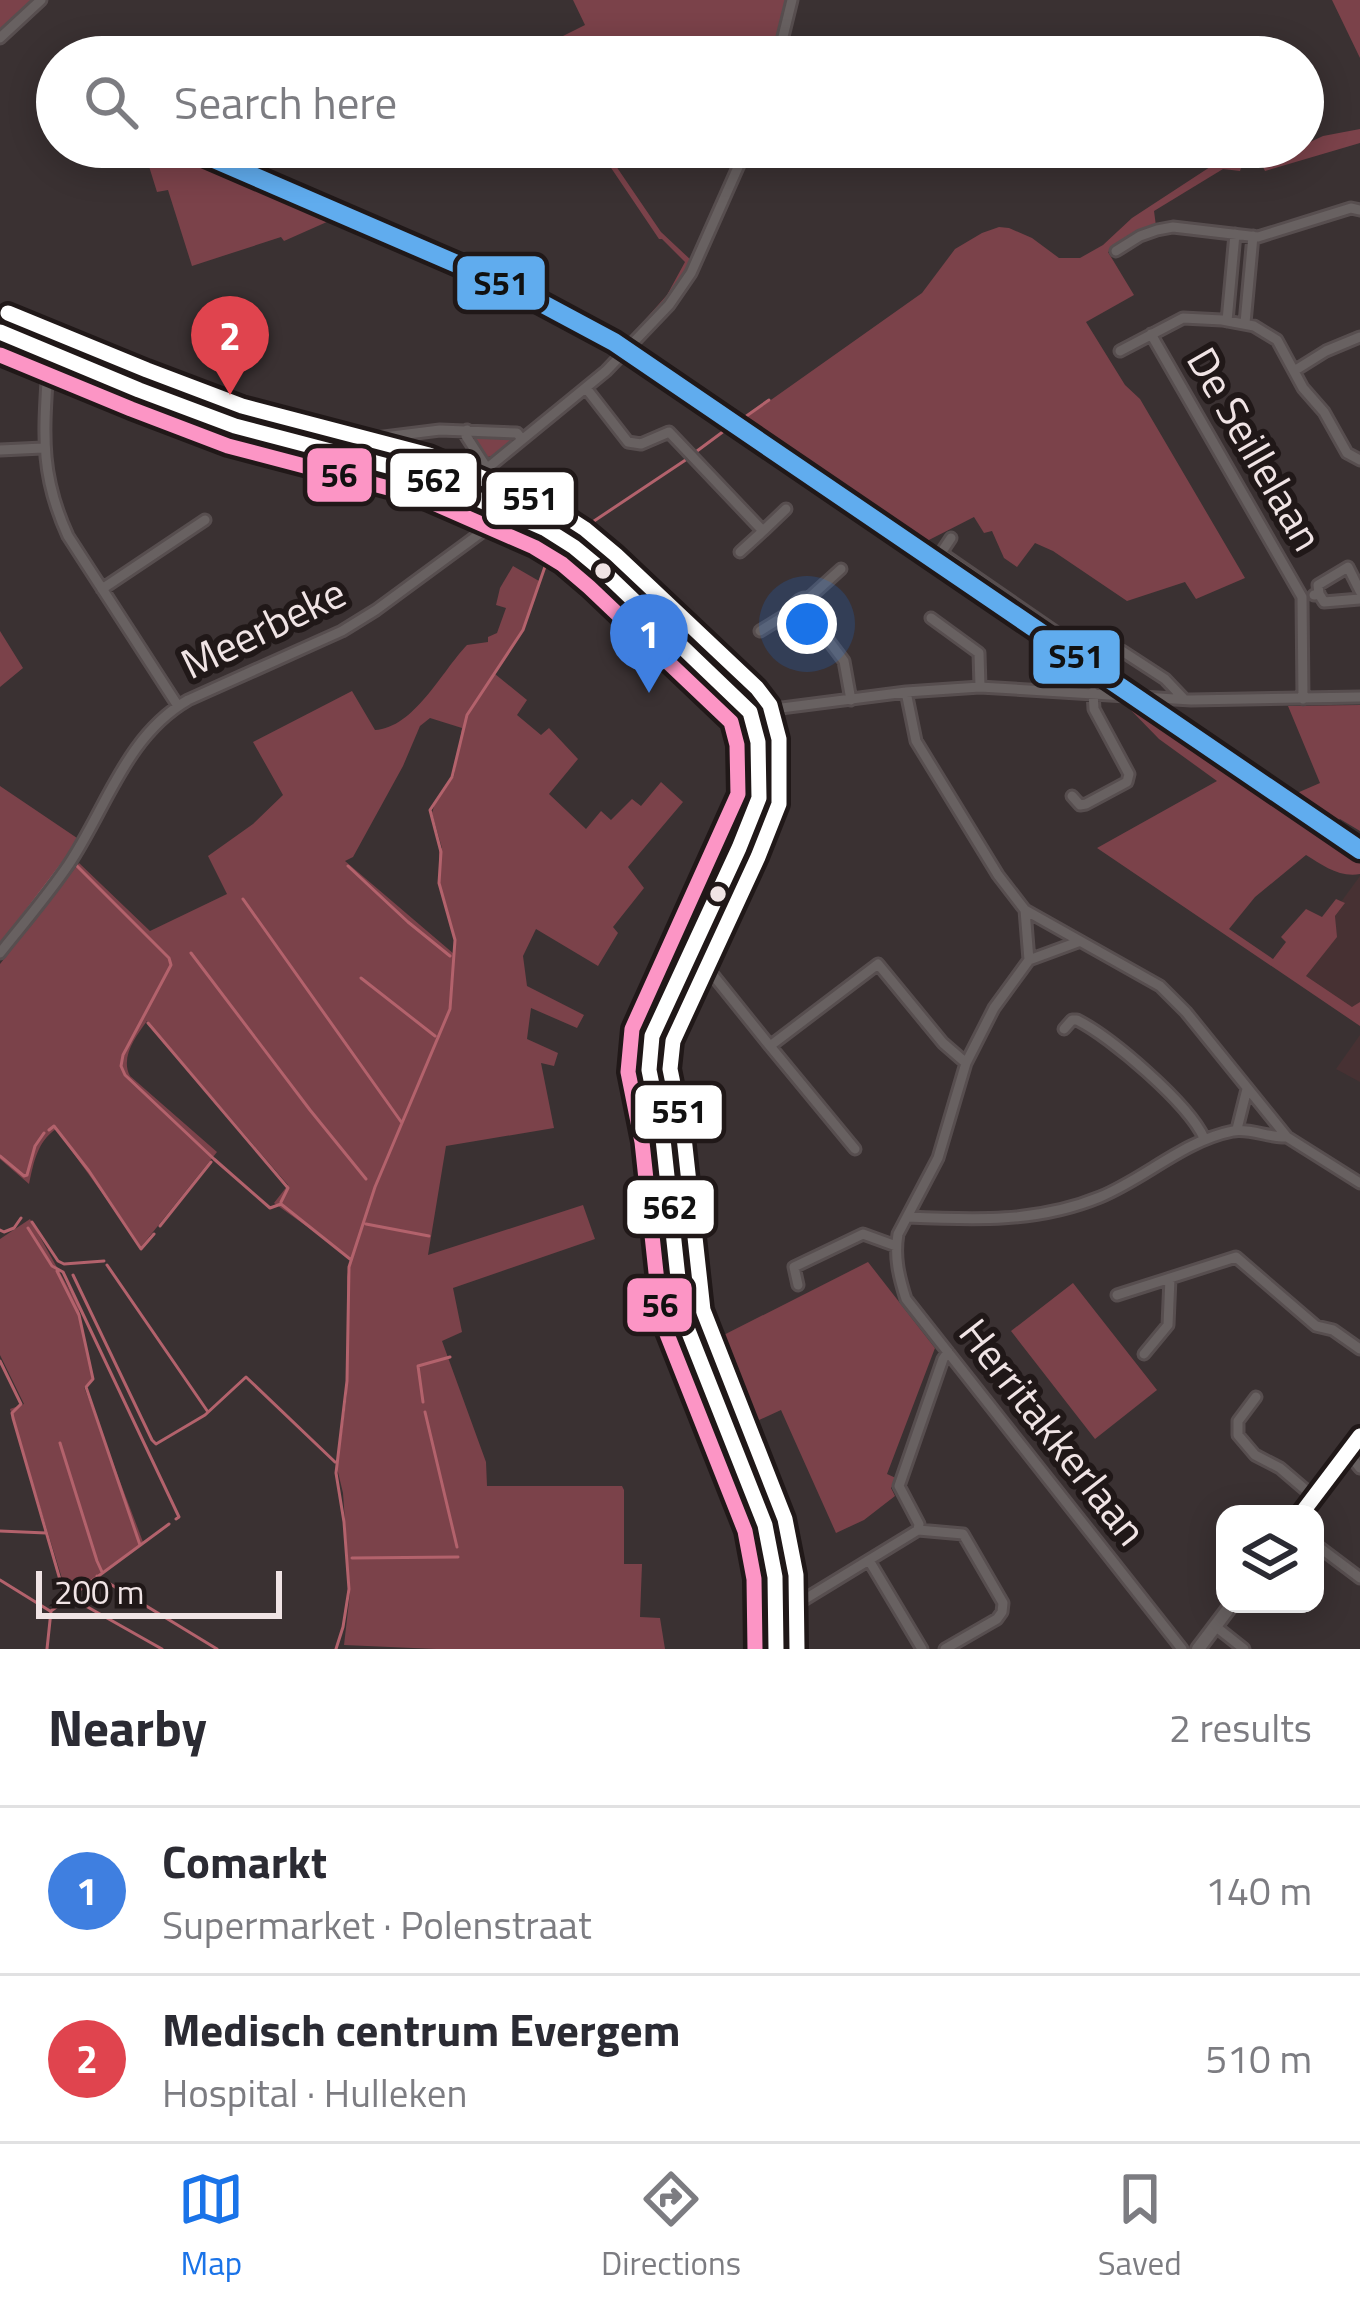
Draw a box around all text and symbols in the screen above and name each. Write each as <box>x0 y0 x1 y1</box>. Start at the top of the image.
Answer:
search box <box>36 36 1324 168</box>
text: Search here <box>174 68 397 136</box>
icon: search <box>78 69 144 135</box>
line badge: S51 <box>455 254 547 312</box>
text: S51 <box>474 258 528 308</box>
pin: 2 <box>191 296 269 395</box>
street label: De Seillelaan <box>1172 335 1340 562</box>
line badge: 56 <box>305 446 374 504</box>
text: 56 <box>321 450 357 500</box>
line badge: 562 <box>388 451 479 509</box>
text: 562 <box>406 455 462 505</box>
line badge: 551 <box>484 470 576 527</box>
text: 551 <box>502 473 558 523</box>
street label: Meerbeke <box>169 560 356 694</box>
unlabelled marker <box>592 560 614 582</box>
pin: 1 <box>610 594 688 693</box>
your location <box>777 594 837 654</box>
line badge: S51 <box>1031 628 1122 686</box>
text: S51 <box>1049 631 1103 681</box>
unlabelled marker <box>707 883 729 905</box>
line badge: 551 <box>633 1083 724 1141</box>
text: 551 <box>651 1086 707 1136</box>
line badge: 562 <box>625 1178 716 1236</box>
text: 562 <box>642 1182 698 1232</box>
line badge: 56 <box>625 1276 694 1334</box>
text: 56 <box>642 1280 678 1330</box>
street label: Herritakkerlaan <box>944 1304 1163 1559</box>
map controls <box>1216 1505 1324 1613</box>
button: layers <box>1216 1505 1324 1613</box>
scale bar <box>36 1565 282 1618</box>
text: 200 m <box>54 1567 144 1617</box>
text: Nearby <box>48 1688 207 1766</box>
text: 2 results <box>1169 1698 1312 1757</box>
text: Comarkt <box>162 1827 327 1895</box>
text: 1 <box>76 1861 98 1920</box>
text: 140 m <box>1205 1861 1312 1920</box>
text: Supermarket · Polenstraat <box>162 1895 592 1954</box>
text: Medisch centrum Evergem <box>162 1995 681 2063</box>
text: 2 <box>76 2029 98 2088</box>
text: 510 m <box>1205 2029 1312 2088</box>
text: Hospital · Hulleken <box>162 2063 467 2122</box>
tab: Map <box>178 2166 244 2288</box>
tab: Directions <box>601 2166 741 2288</box>
tab: Saved <box>1098 2166 1182 2288</box>

